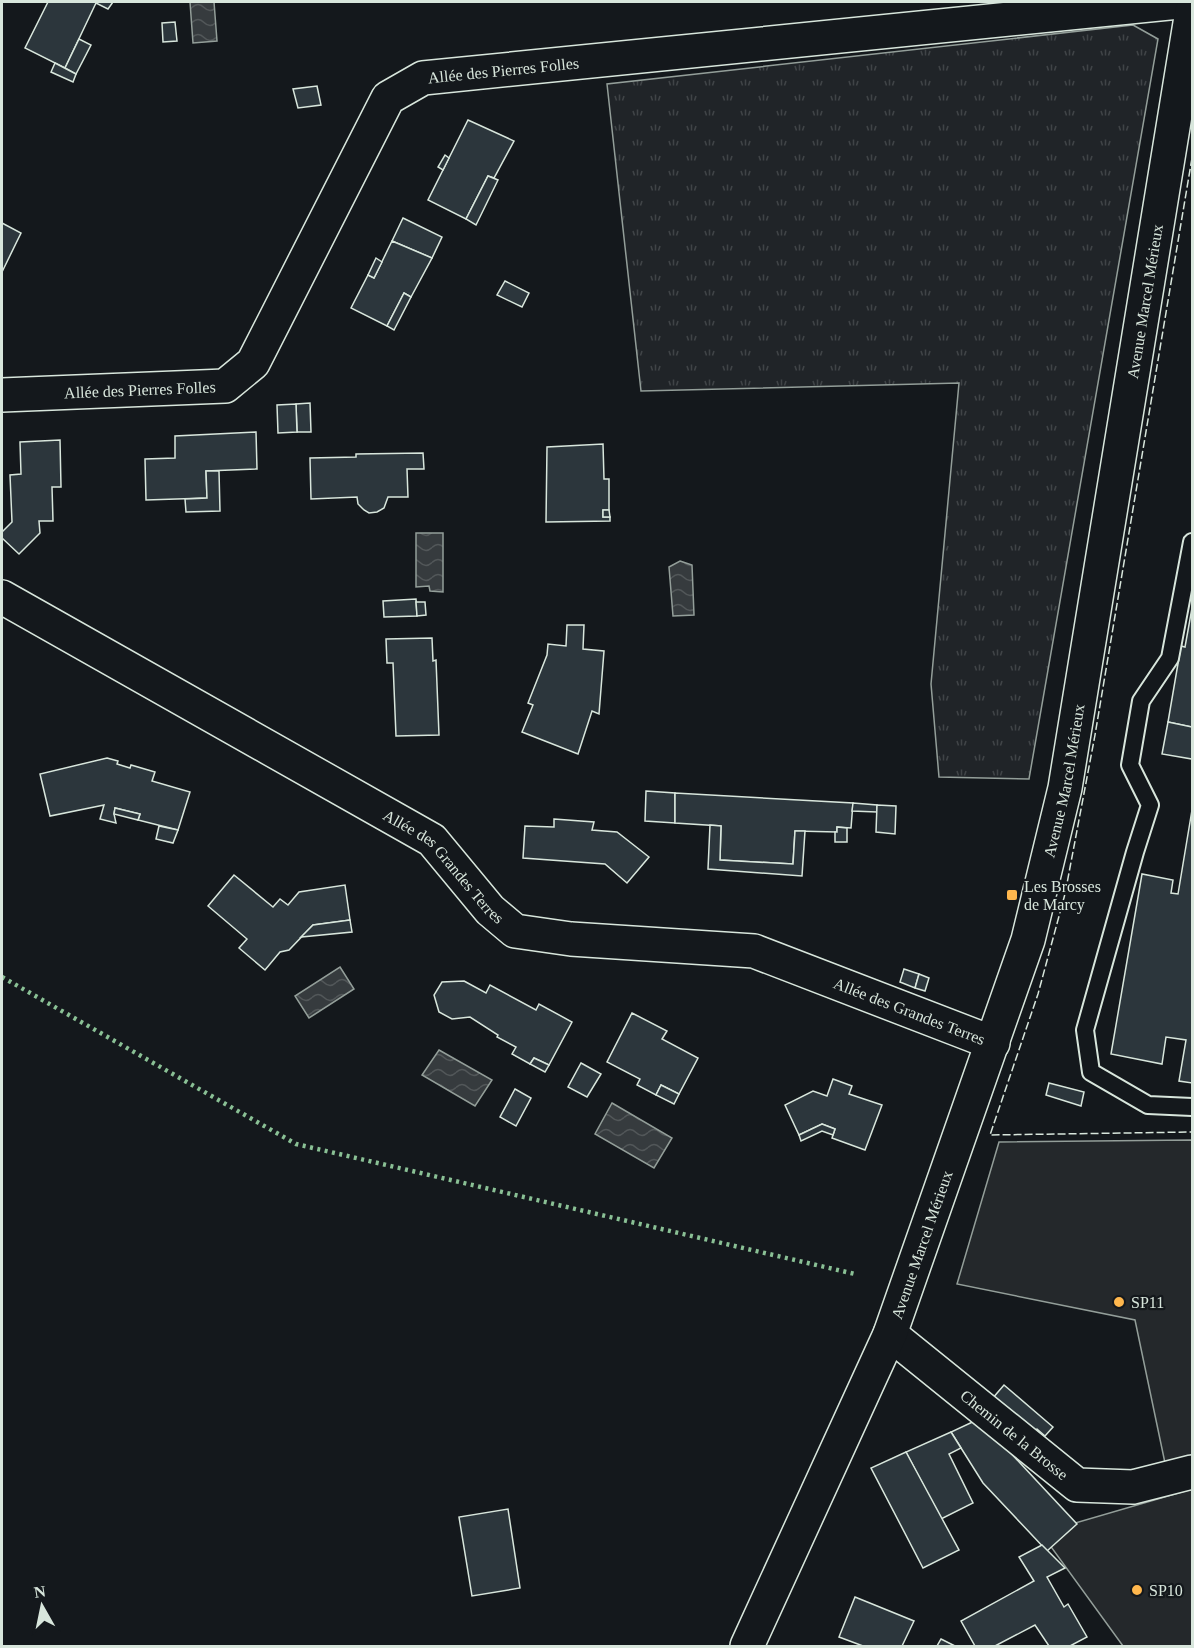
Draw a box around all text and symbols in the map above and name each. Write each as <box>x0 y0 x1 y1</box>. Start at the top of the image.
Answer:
street label: Allée des Pierres Folles <box>427 54 580 86</box>
street label: Avenue Marcel Mérieux <box>1124 223 1166 380</box>
street label: Allée des Pierres Folles <box>64 378 216 401</box>
street label: Avenue Marcel Mérieux <box>1040 703 1088 859</box>
street label: Allée des Grandes Terres <box>380 806 507 927</box>
place label: Les Brosses de Marcy <box>1024 878 1101 914</box>
marker: Les Brosses de Marcy <box>1005 888 1019 902</box>
street label: Allée des Grandes Terres <box>831 974 987 1048</box>
street label: Avenue Marcel Mérieux <box>888 1168 956 1321</box>
place label: SP11 <box>1131 1294 1164 1311</box>
marker: SP11 <box>1112 1295 1126 1309</box>
street label: Chemin de la Brosse <box>957 1387 1071 1483</box>
north arrow <box>12 1576 72 1636</box>
text: N <box>33 1582 47 1601</box>
place label: SP10 <box>1149 1582 1183 1599</box>
marker: SP10 <box>1130 1583 1144 1597</box>

